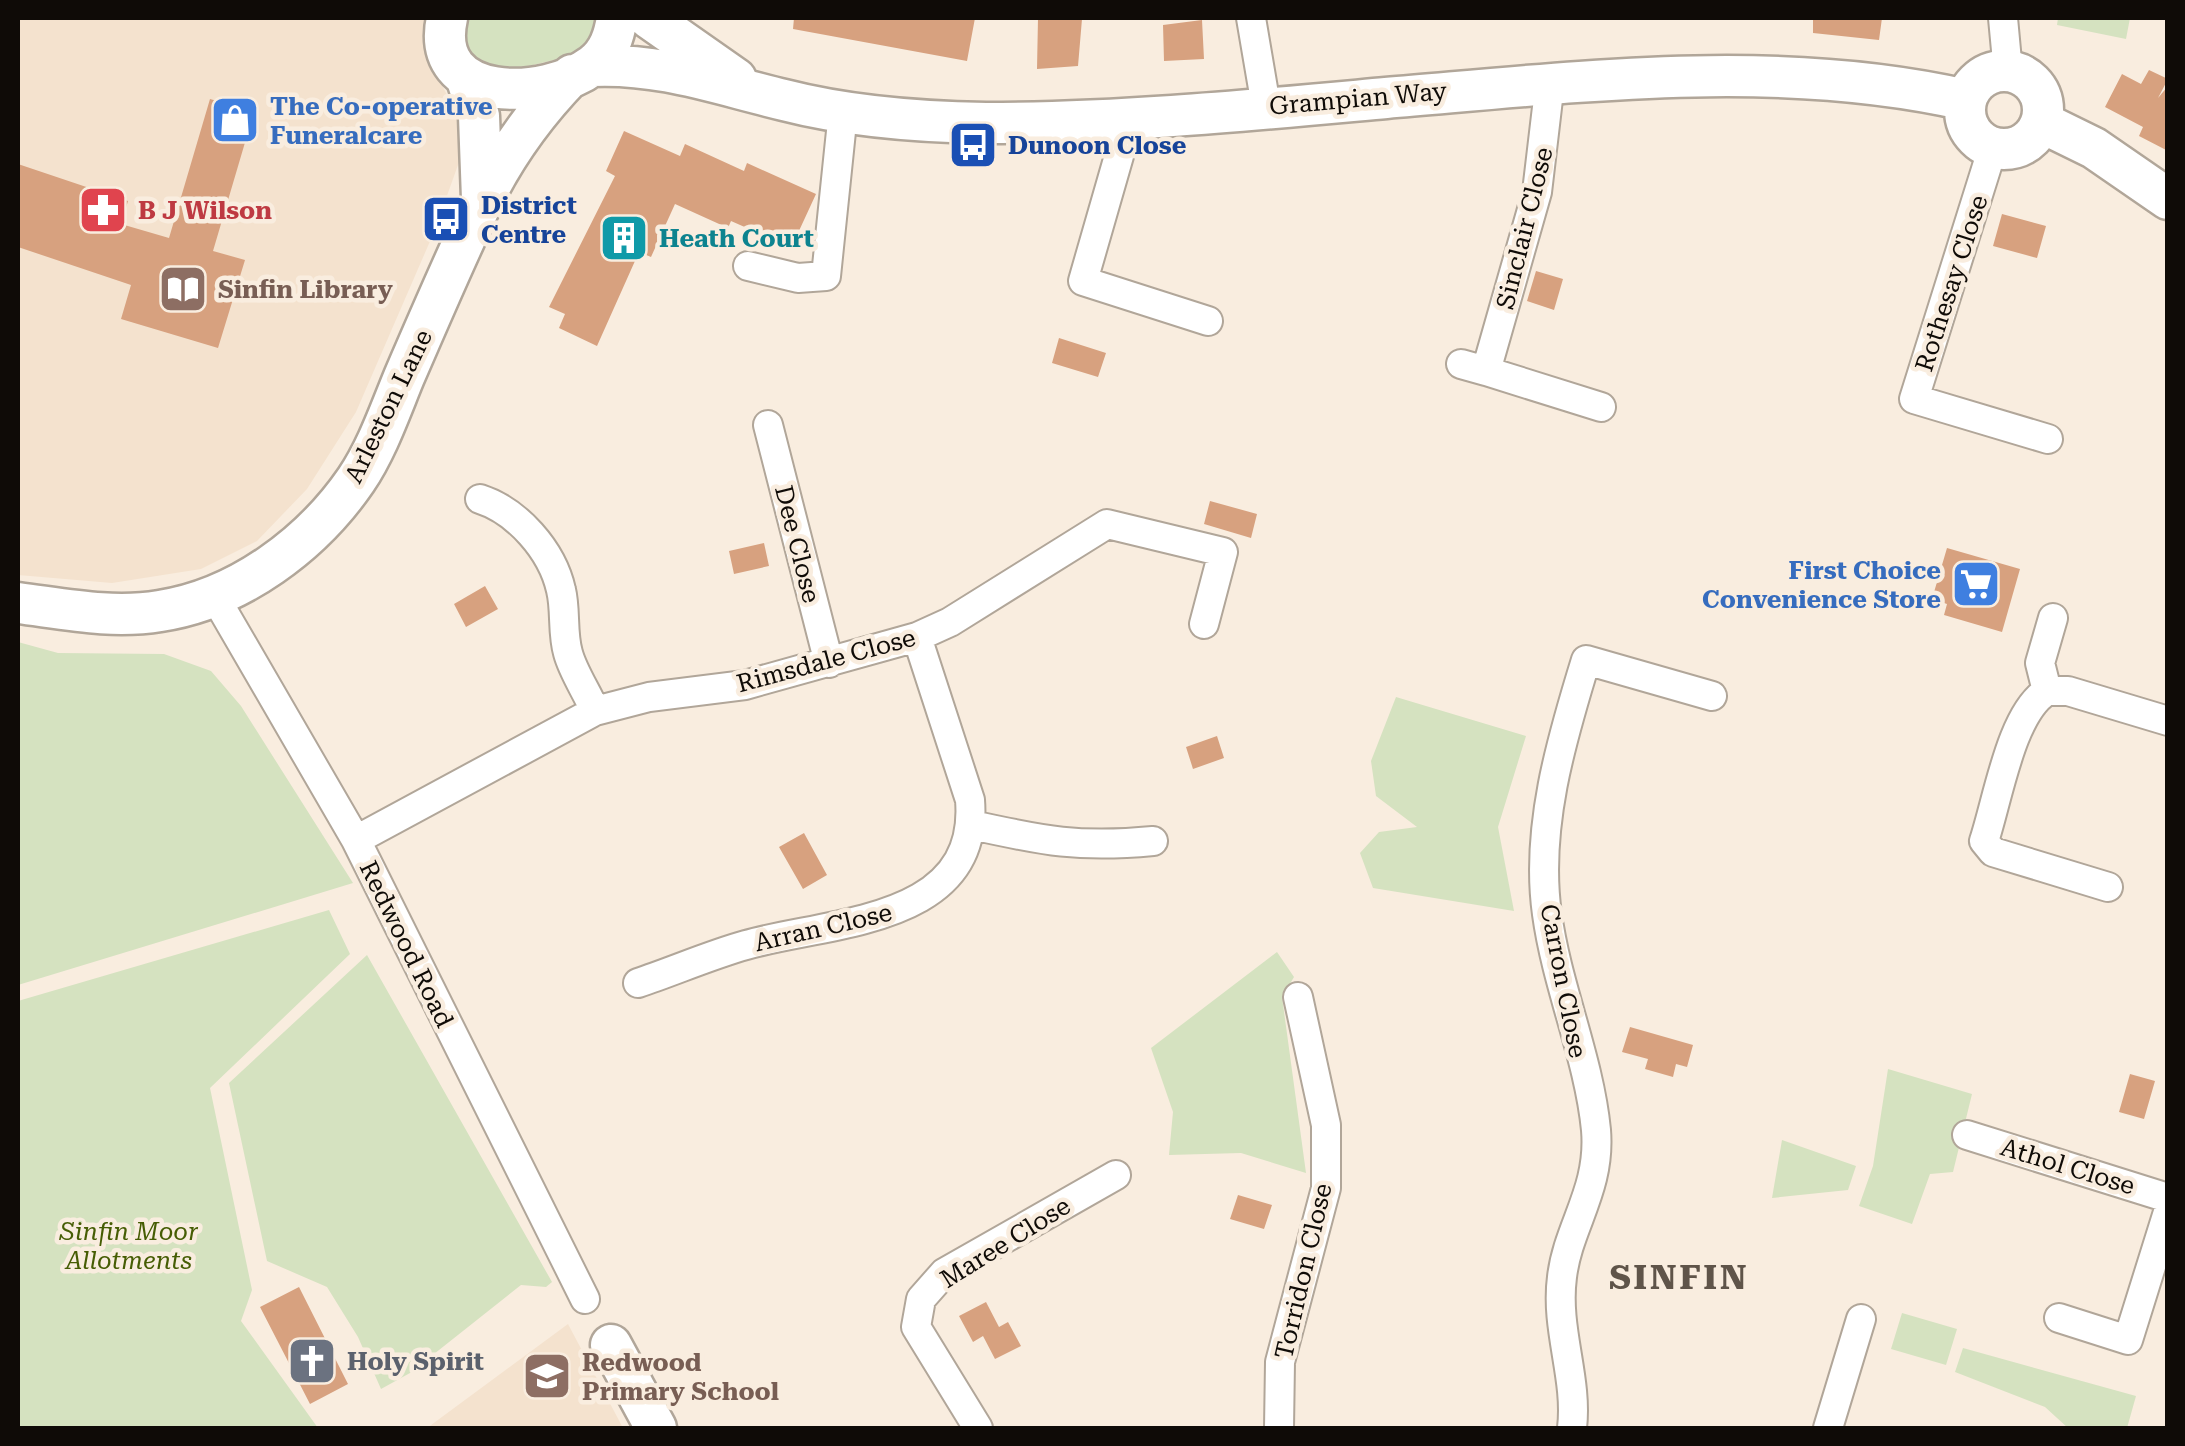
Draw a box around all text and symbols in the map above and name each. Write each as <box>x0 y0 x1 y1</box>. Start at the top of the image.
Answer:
street label: Grampian Way <box>1268 76 1448 121</box>
place label: The Co-operative Funeralcare <box>270 92 493 150</box>
shop icon: The Co-operative Funeralcare <box>209 94 261 146</box>
bus stop icon: Dunoon Close <box>947 119 999 171</box>
place label: Dunoon Close <box>1008 131 1186 160</box>
street label: Sinclair Close <box>1490 144 1559 312</box>
pharmacy icon: B J Wilson <box>77 184 129 236</box>
place label: District Centre <box>481 191 577 249</box>
street label: Rothesay Close <box>1909 191 1994 375</box>
bus stop icon: District Centre <box>420 193 472 245</box>
place label: B J Wilson <box>138 196 272 225</box>
building icon: Heath Court <box>598 212 650 264</box>
place label: Heath Court <box>659 224 814 253</box>
library icon: Sinfin Library <box>157 263 209 315</box>
place label: Sinfin Library <box>218 275 393 304</box>
street label: Arleston Lane <box>339 325 438 488</box>
street label: Dee Close <box>769 482 826 606</box>
place label: First Choice Convenience Store <box>1702 556 1941 614</box>
supermarket icon: First Choice Convenience Store <box>1950 558 2002 610</box>
street label: Rimsdale Close <box>734 623 919 698</box>
street label: Redwood Road <box>354 856 459 1032</box>
street label: Arran Close <box>752 898 895 957</box>
street label: Carron Close <box>1534 902 1593 1060</box>
street label: Athol Close <box>1997 1132 2138 1201</box>
street label: Torridon Close <box>1269 1181 1338 1362</box>
street label: Maree Close <box>935 1191 1076 1294</box>
park label: Sinfin Moor Allotments <box>59 1217 199 1275</box>
district label: SINFIN <box>1609 1257 1749 1298</box>
church icon: Holy Spirit <box>286 1335 338 1387</box>
place label: Holy Spirit <box>347 1347 484 1376</box>
place label: Redwood Primary School <box>582 1348 779 1406</box>
school or university icon: Redwood Primary School <box>521 1350 573 1402</box>

